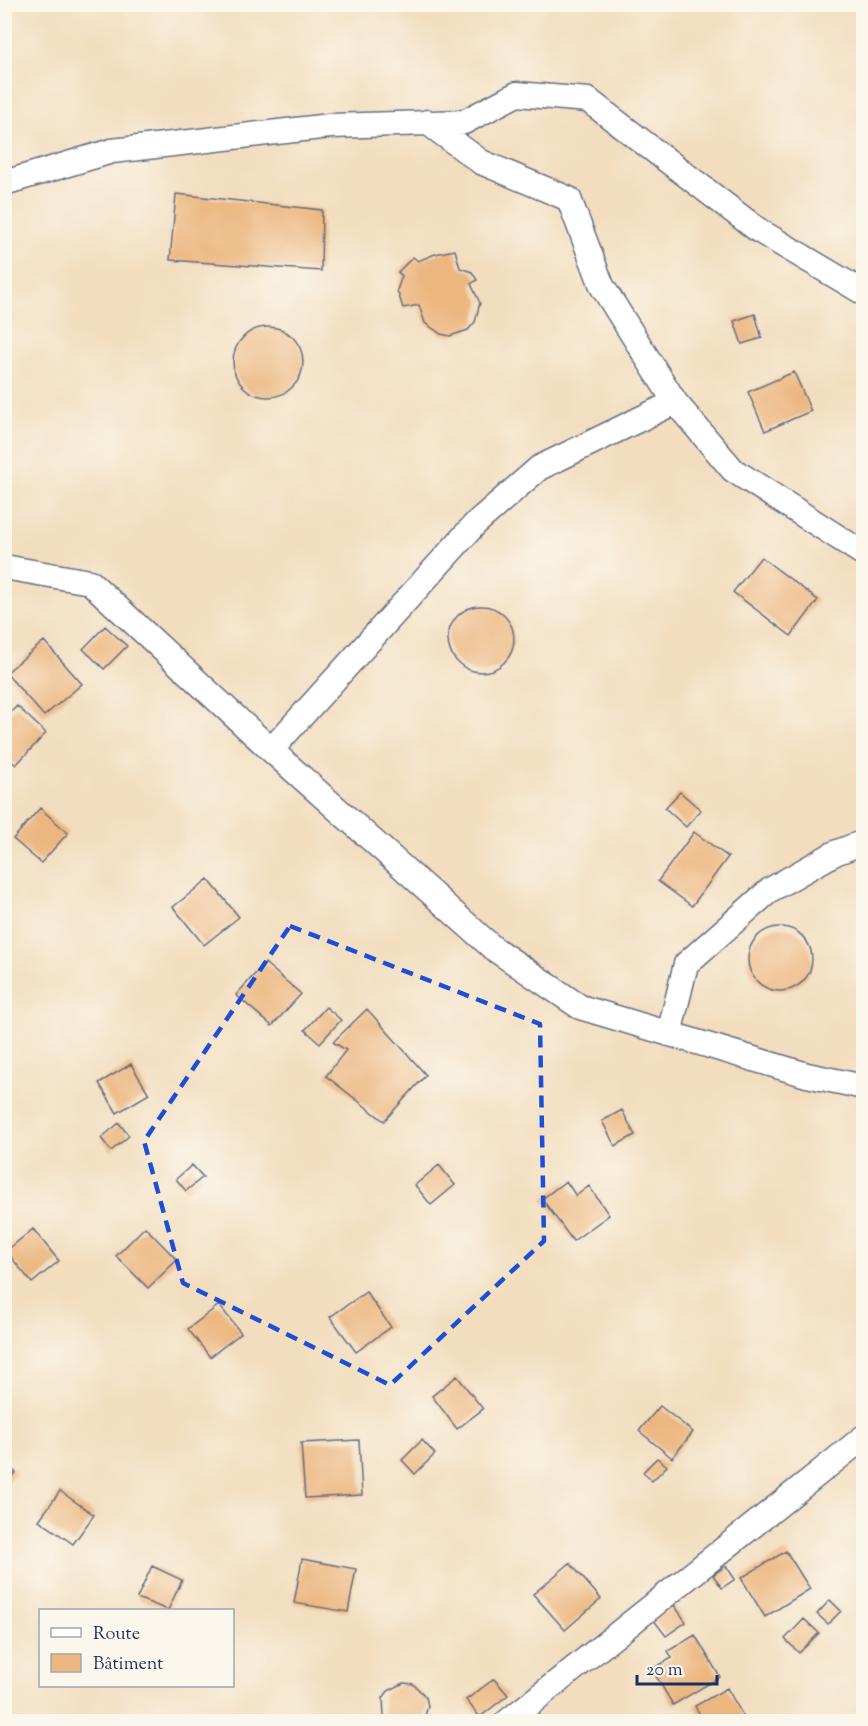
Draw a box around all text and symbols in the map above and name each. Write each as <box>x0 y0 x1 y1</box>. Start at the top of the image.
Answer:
legend <box>39 1609 234 1687</box>
text: Route <box>93 1622 140 1648</box>
scale bar <box>637 1648 716 1686</box>
text: Bâtiment <box>93 1652 163 1678</box>
text: 20 m <box>646 1658 683 1684</box>

